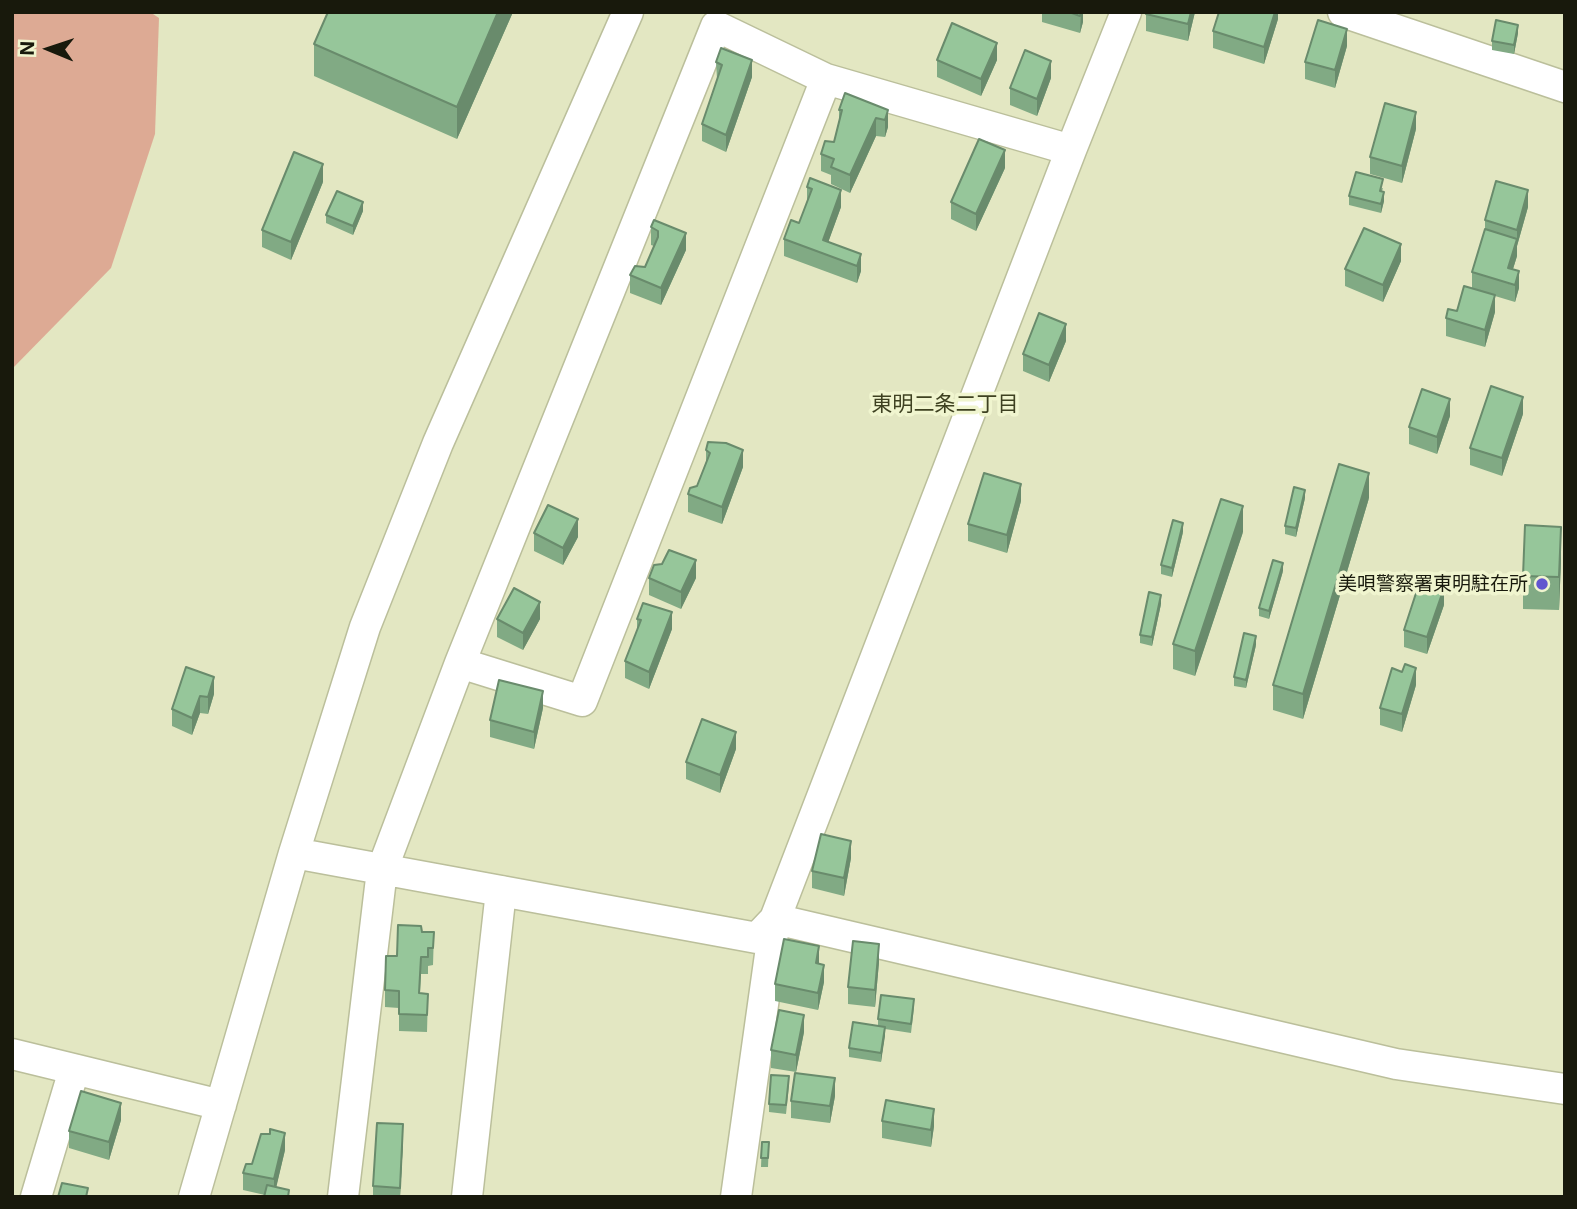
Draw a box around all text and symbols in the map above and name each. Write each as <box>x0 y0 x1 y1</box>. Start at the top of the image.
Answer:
north arrow <box>14 14 84 84</box>
text: N <box>16 41 39 56</box>
district label: 東明二条二丁目 <box>872 392 1018 418</box>
place label: 美唄警察署東明駐在所 <box>1338 573 1528 595</box>
marker: 美唄警察署東明駐在所 <box>1534 576 1550 592</box>

